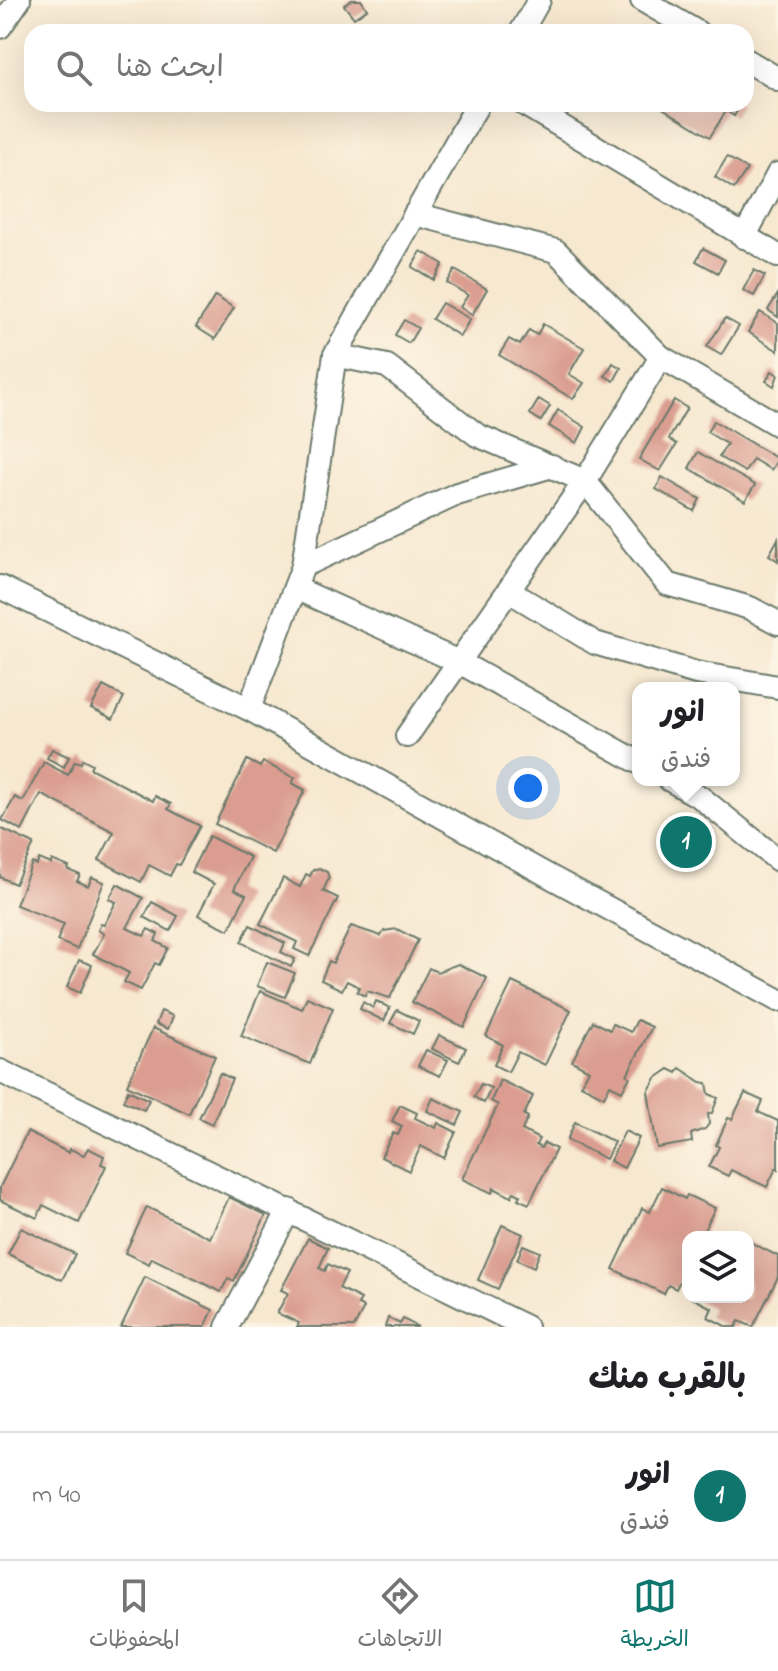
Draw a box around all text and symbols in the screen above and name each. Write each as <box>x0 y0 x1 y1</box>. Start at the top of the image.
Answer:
search box <box>24 24 754 112</box>
icon: search <box>52 46 96 90</box>
text: ابحث هنا <box>116 47 224 91</box>
popup <box>632 682 740 786</box>
text: انور <box>661 692 705 736</box>
text: فندق <box>661 742 711 780</box>
your location <box>508 768 548 808</box>
pin: 1 <box>660 812 712 872</box>
map controls <box>682 1231 754 1303</box>
button: layers <box>682 1231 754 1303</box>
text: بالقرب منك <box>588 1355 746 1405</box>
text: انور <box>626 1454 670 1498</box>
text: 40 m <box>32 1477 81 1515</box>
text: 1 <box>716 1477 724 1515</box>
text: فندق <box>619 1504 670 1542</box>
tab: المحفوظات <box>89 1574 180 1658</box>
tab: الاتجاهات <box>357 1574 442 1658</box>
tab: الخريطة <box>620 1574 689 1658</box>

